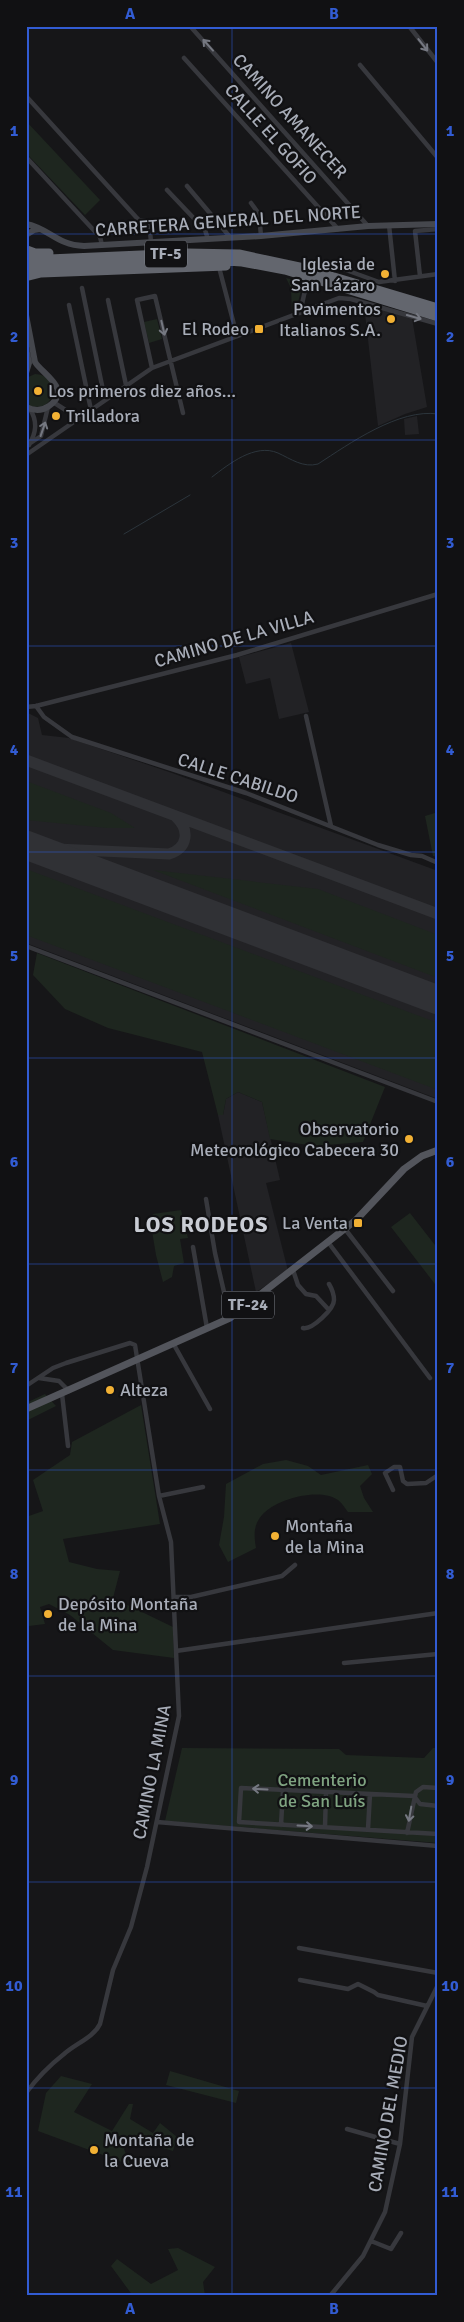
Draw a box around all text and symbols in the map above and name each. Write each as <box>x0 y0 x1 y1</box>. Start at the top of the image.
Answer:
text: A <box>125 4 136 24</box>
text: B <box>329 4 339 24</box>
one-way arrow <box>418 38 429 51</box>
one-way arrow <box>202 39 214 52</box>
street label: CAMINO AMANECER <box>228 49 352 183</box>
street label: CALLE EL GOFIO <box>220 79 322 189</box>
text: 1 <box>10 121 19 141</box>
text: 1 <box>446 121 455 141</box>
street label: CARRETERA GENERAL DEL NORTE <box>94 201 362 241</box>
road number: TF-5 <box>145 240 187 268</box>
place label: Iglesia de San Lázaro <box>291 253 375 296</box>
marker: Iglesia de San Lázaro <box>379 268 391 280</box>
place label: Pavimentos Italianos S.A. <box>279 298 381 341</box>
marker: Pavimentos Italianos S.A. <box>385 313 397 325</box>
one-way arrow <box>405 313 421 323</box>
place label: El Rodeo <box>182 318 249 340</box>
one-way arrow <box>159 320 168 336</box>
marker: El Rodeo <box>253 323 265 335</box>
text: 2 <box>10 327 18 347</box>
text: 2 <box>446 327 454 347</box>
place label: Los primeros diez años... <box>48 380 236 402</box>
marker: Los primeros diez años... <box>32 385 44 397</box>
place label: Trilladora <box>66 405 140 427</box>
marker: Trilladora <box>50 410 62 422</box>
one-way arrow <box>39 422 48 437</box>
text: 3 <box>10 533 18 553</box>
text: 3 <box>446 533 454 553</box>
street label: CAMINO DE LA VILLA <box>152 606 316 672</box>
text: 4 <box>10 740 19 760</box>
text: 4 <box>446 740 455 760</box>
street label: CALLE CABILDO <box>175 748 301 808</box>
text: 5 <box>10 946 18 966</box>
text: 5 <box>446 946 454 966</box>
place label: Observatorio Meteorológico Cabecera 30 <box>190 1118 399 1161</box>
marker: Observatorio Meteorológico Cabecera 30 <box>403 1133 415 1145</box>
text: 6 <box>10 1152 19 1172</box>
text: 6 <box>446 1152 455 1172</box>
district label: LOS RODEOS <box>134 1211 268 1238</box>
place label: La Venta <box>282 1212 348 1234</box>
marker: La Venta <box>352 1217 364 1229</box>
road number: TF-24 <box>222 1292 274 1318</box>
text: 7 <box>10 1358 19 1378</box>
text: 7 <box>446 1358 455 1378</box>
place label: Alteza <box>120 1379 168 1401</box>
marker: Alteza <box>104 1384 116 1396</box>
place label: Montaña de la Mina <box>285 1515 364 1558</box>
marker: Montaña de la Mina <box>269 1530 281 1542</box>
text: 8 <box>10 1564 19 1584</box>
text: 8 <box>446 1564 455 1584</box>
place label: Depósito Montaña de la Mina <box>58 1593 198 1636</box>
marker: Depósito Montaña de la Mina <box>42 1608 54 1620</box>
street label: CAMINO LA MINA <box>128 1703 176 1841</box>
park label: Cementerio de San Luís <box>277 1769 367 1812</box>
text: 9 <box>10 1770 19 1790</box>
text: 9 <box>446 1770 455 1790</box>
one-way arrow <box>253 1785 269 1794</box>
one-way arrow <box>405 1806 415 1822</box>
one-way arrow <box>297 1822 313 1831</box>
text: 10 <box>5 1976 23 1996</box>
text: 10 <box>441 1976 459 1996</box>
street label: CAMINO DEL MEDIO <box>363 2034 413 2194</box>
place label: Montaña de la Cueva <box>104 2129 195 2172</box>
marker: Montaña de la Cueva <box>88 2144 100 2156</box>
text: 11 <box>5 2182 23 2202</box>
text: 11 <box>441 2182 459 2202</box>
text: A <box>125 2299 136 2319</box>
text: B <box>329 2299 339 2319</box>

